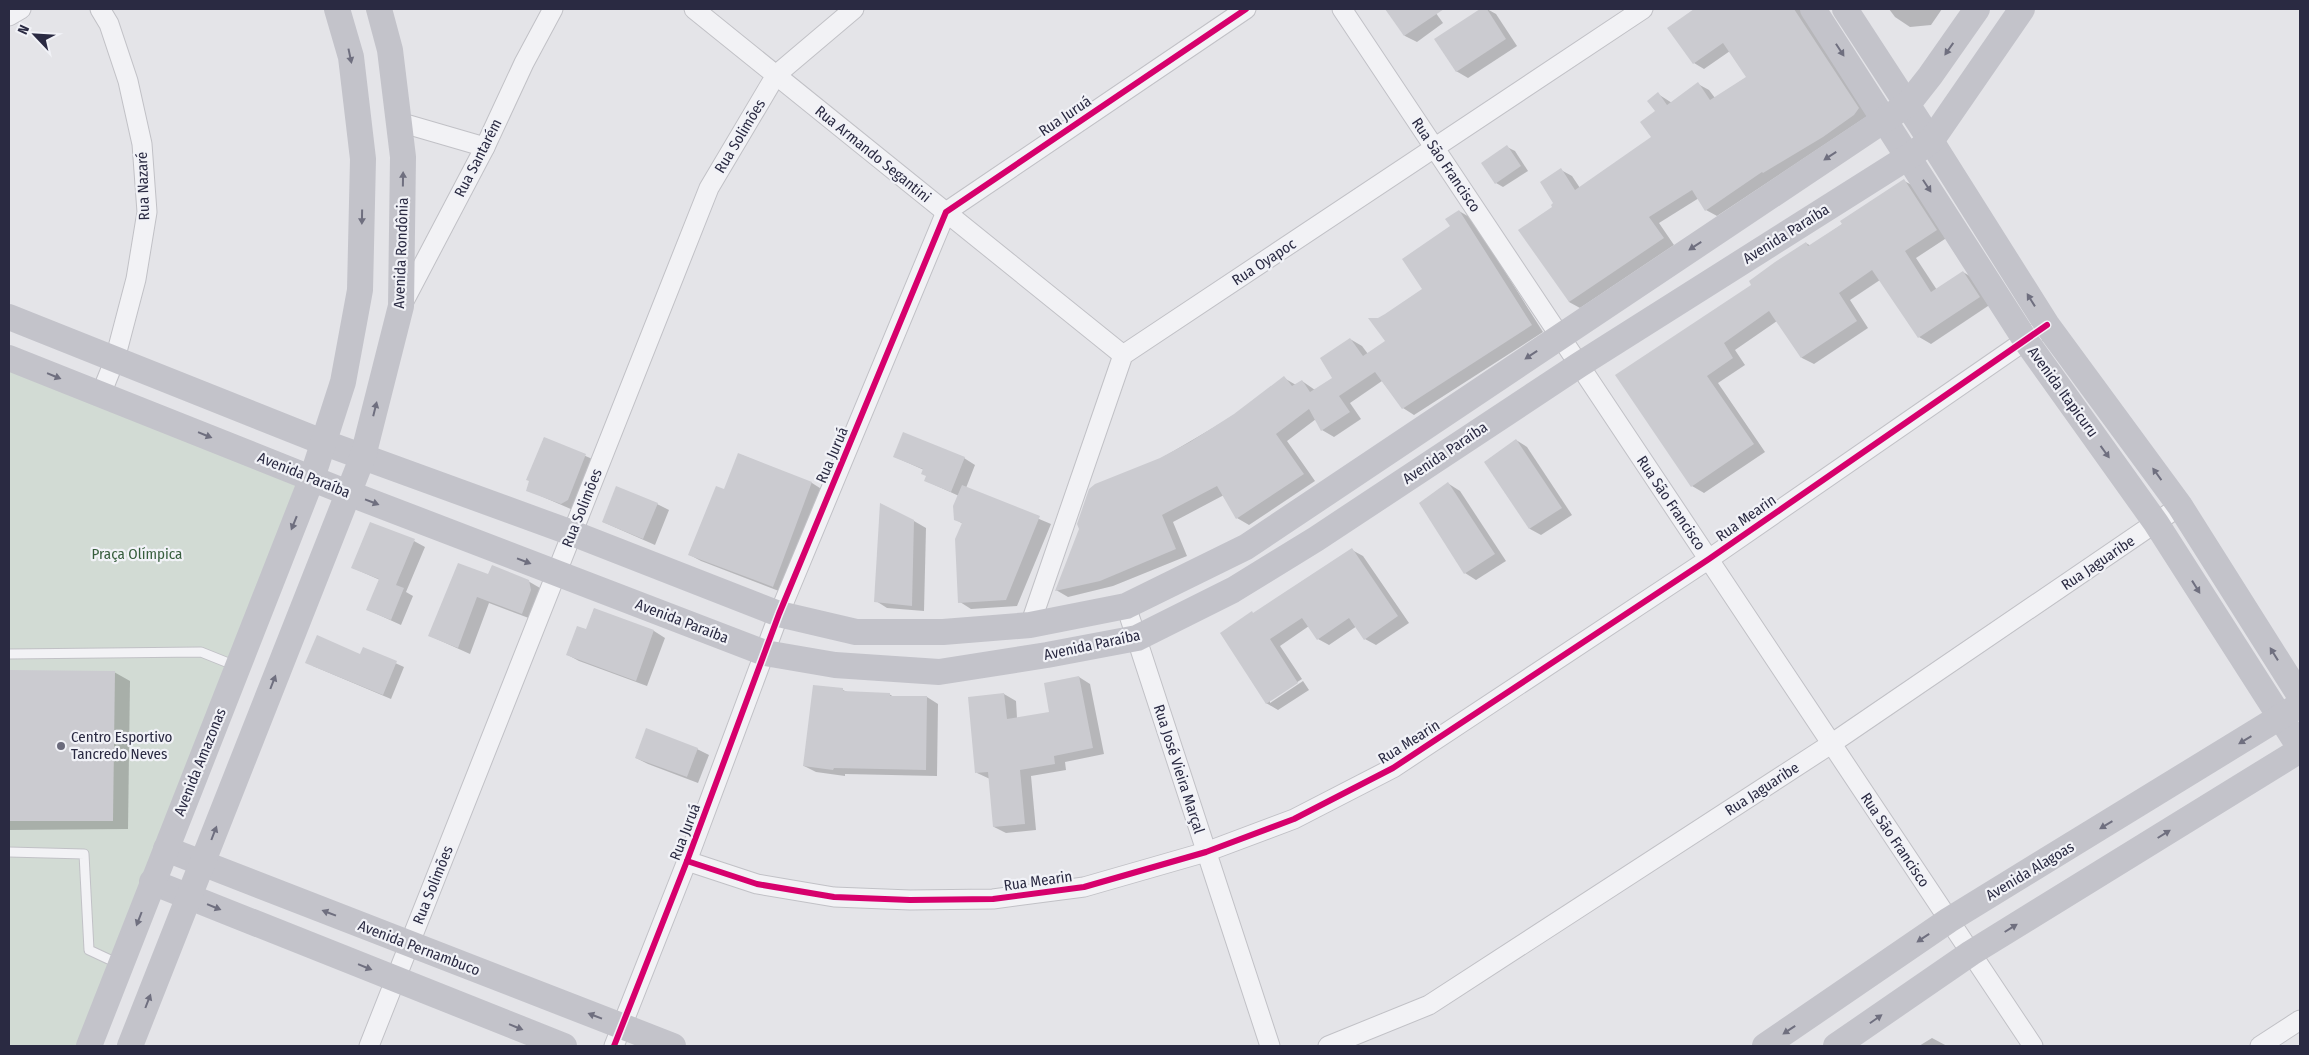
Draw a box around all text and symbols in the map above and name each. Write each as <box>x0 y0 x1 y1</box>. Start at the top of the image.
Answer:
north arrow <box>10 10 60 60</box>
text: N <box>14 22 33 37</box>
one-way arrow <box>1944 42 1954 56</box>
one-way arrow <box>1835 43 1844 56</box>
one-way arrow <box>346 48 354 63</box>
street label: Rua Juruá <box>1035 92 1095 140</box>
street label: Rua Solimões <box>711 96 769 176</box>
street label: Rua Armando Segantini <box>812 102 934 206</box>
street label: Rua São Francisco <box>1408 114 1484 216</box>
street label: Rua Santarém <box>451 116 505 200</box>
street label: Rua Nazaré <box>133 151 153 221</box>
one-way arrow <box>1824 152 1837 161</box>
one-way arrow <box>399 171 407 187</box>
one-way arrow <box>1922 180 1932 193</box>
street label: Avenida Rondônia <box>390 197 412 309</box>
street label: Avenida Paraíba <box>1740 200 1832 268</box>
one-way arrow <box>358 210 366 226</box>
street label: Rua Oyapoc <box>1229 234 1300 289</box>
one-way arrow <box>1688 241 1702 251</box>
one-way arrow <box>2027 293 2036 306</box>
street label: Avenida Itapicuru <box>2024 343 2102 441</box>
one-way arrow <box>1524 351 1537 360</box>
one-way arrow <box>47 372 61 380</box>
one-way arrow <box>371 401 379 416</box>
street label: Avenida Paraíba <box>1399 418 1491 488</box>
street label: Rua Juruá <box>812 424 852 486</box>
one-way arrow <box>198 432 212 440</box>
one-way arrow <box>2100 445 2110 459</box>
street label: Avenida Paraíba <box>255 448 353 502</box>
street label: Rua São Francisco <box>1633 452 1709 554</box>
street label: Rua Solimões <box>558 466 606 550</box>
one-way arrow <box>2152 467 2162 481</box>
street label: Rua Mearin <box>1713 491 1779 545</box>
one-way arrow <box>365 498 380 506</box>
one-way arrow <box>290 516 298 530</box>
street label: Rua Jaguaribe <box>2058 532 2138 594</box>
park label: Praça Olímpica <box>92 545 182 563</box>
one-way arrow <box>517 557 532 565</box>
one-way arrow <box>2192 580 2201 593</box>
street label: Avenida Paraíba <box>633 595 731 647</box>
street label: Avenida Paraíba <box>1042 626 1142 664</box>
one-way arrow <box>2270 648 2279 661</box>
one-way arrow <box>270 675 278 689</box>
street label: Rua José Vieira Marçal <box>1150 702 1208 836</box>
street label: Avenida Amazonas <box>170 706 230 818</box>
street label: Rua Mearin <box>1375 716 1443 768</box>
place label: Centro Esportivo Tancredo Neves <box>71 728 173 763</box>
one-way arrow <box>2238 736 2251 745</box>
marker: Centro Esportivo Tancredo Neves <box>55 740 67 752</box>
street label: Rua Jaguaribe <box>1722 758 1802 820</box>
street label: Rua São Francisco <box>1857 789 1933 891</box>
street label: Rua Juruá <box>666 801 704 863</box>
one-way arrow <box>2099 820 2112 829</box>
one-way arrow <box>210 825 218 840</box>
one-way arrow <box>2158 829 2171 839</box>
street label: Avenida Alagoas <box>1983 838 2077 904</box>
street label: Rua Solimões <box>409 843 457 927</box>
street label: Rua Mearin <box>1003 867 1073 895</box>
one-way arrow <box>207 903 222 911</box>
one-way arrow <box>321 909 336 917</box>
one-way arrow <box>135 911 142 926</box>
street label: Avenida Pernambuco <box>355 916 483 980</box>
one-way arrow <box>2004 924 2017 933</box>
one-way arrow <box>1916 933 1930 943</box>
one-way arrow <box>358 963 373 971</box>
one-way arrow <box>144 993 152 1008</box>
one-way arrow <box>587 1012 602 1020</box>
one-way arrow <box>1869 1014 1883 1024</box>
one-way arrow <box>509 1023 524 1031</box>
one-way arrow <box>1782 1025 1796 1035</box>

